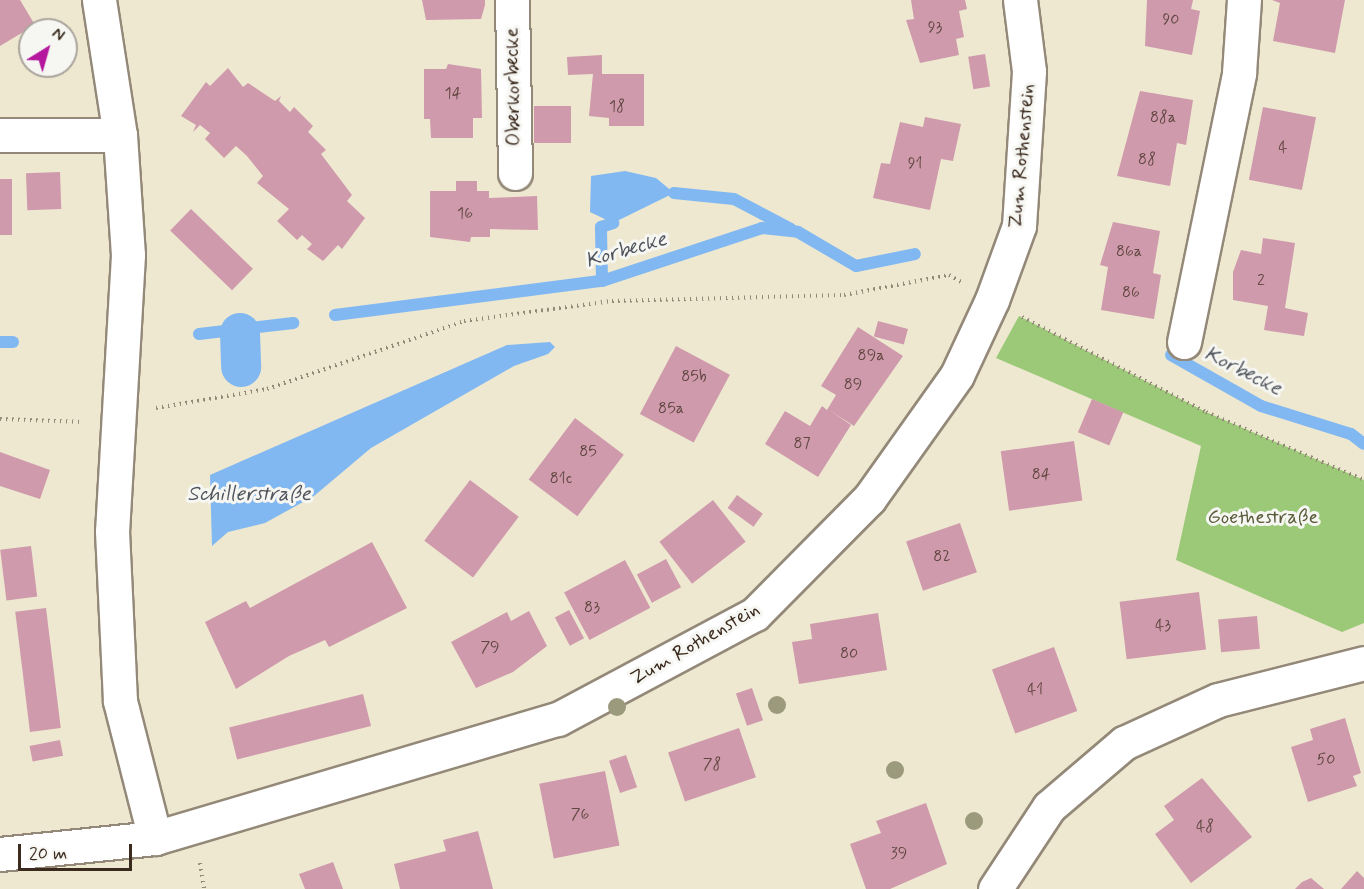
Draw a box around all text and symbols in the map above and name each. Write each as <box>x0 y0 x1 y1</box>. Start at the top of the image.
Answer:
house number: 90 <box>1162 10 1180 30</box>
north arrow <box>18 18 78 78</box>
house number: 93 <box>928 18 942 38</box>
text: N <box>47 23 69 46</box>
street label: Oberkorbecke <box>500 28 526 146</box>
street label: Zum Rothenstein <box>1004 83 1040 229</box>
house number: 14 <box>445 84 461 104</box>
house number: 18 <box>609 97 625 117</box>
house number: 88a <box>1150 108 1176 128</box>
house number: 4 <box>1278 138 1288 158</box>
house number: 88 <box>1138 150 1156 170</box>
house number: 91 <box>908 154 922 174</box>
house number: 16 <box>457 204 473 224</box>
water label: Korbecke <box>582 226 670 274</box>
house number: 86a <box>1116 242 1142 262</box>
house number: 2 <box>1257 271 1265 291</box>
house number: 86 <box>1122 283 1140 303</box>
water label: Korbecke <box>1200 341 1286 401</box>
house number: 89a <box>858 346 884 366</box>
house number: 85b <box>681 367 707 387</box>
house number: 89 <box>844 375 862 395</box>
house number: 85a <box>658 399 684 419</box>
house number: 87 <box>793 434 811 454</box>
house number: 85 <box>579 442 597 462</box>
house number: 84 <box>1032 465 1050 485</box>
house number: 81c <box>550 469 572 489</box>
water label: Schillerstraße <box>187 481 311 507</box>
park label: Goethestraße <box>1208 505 1318 529</box>
house number: 82 <box>933 547 951 567</box>
house number: 83 <box>584 598 600 618</box>
street label: Zum Rothenstein <box>627 598 763 690</box>
house number: 43 <box>1155 616 1171 636</box>
house number: 79 <box>480 638 500 658</box>
house number: 80 <box>840 644 858 664</box>
house number: 41 <box>1027 680 1043 700</box>
house number: 50 <box>1317 750 1335 770</box>
house number: 78 <box>703 755 721 775</box>
house number: 76 <box>571 805 589 825</box>
house number: 48 <box>1196 817 1214 837</box>
scale bar <box>21 832 135 870</box>
text: 20 m <box>29 842 67 866</box>
house number: 39 <box>891 844 907 864</box>

